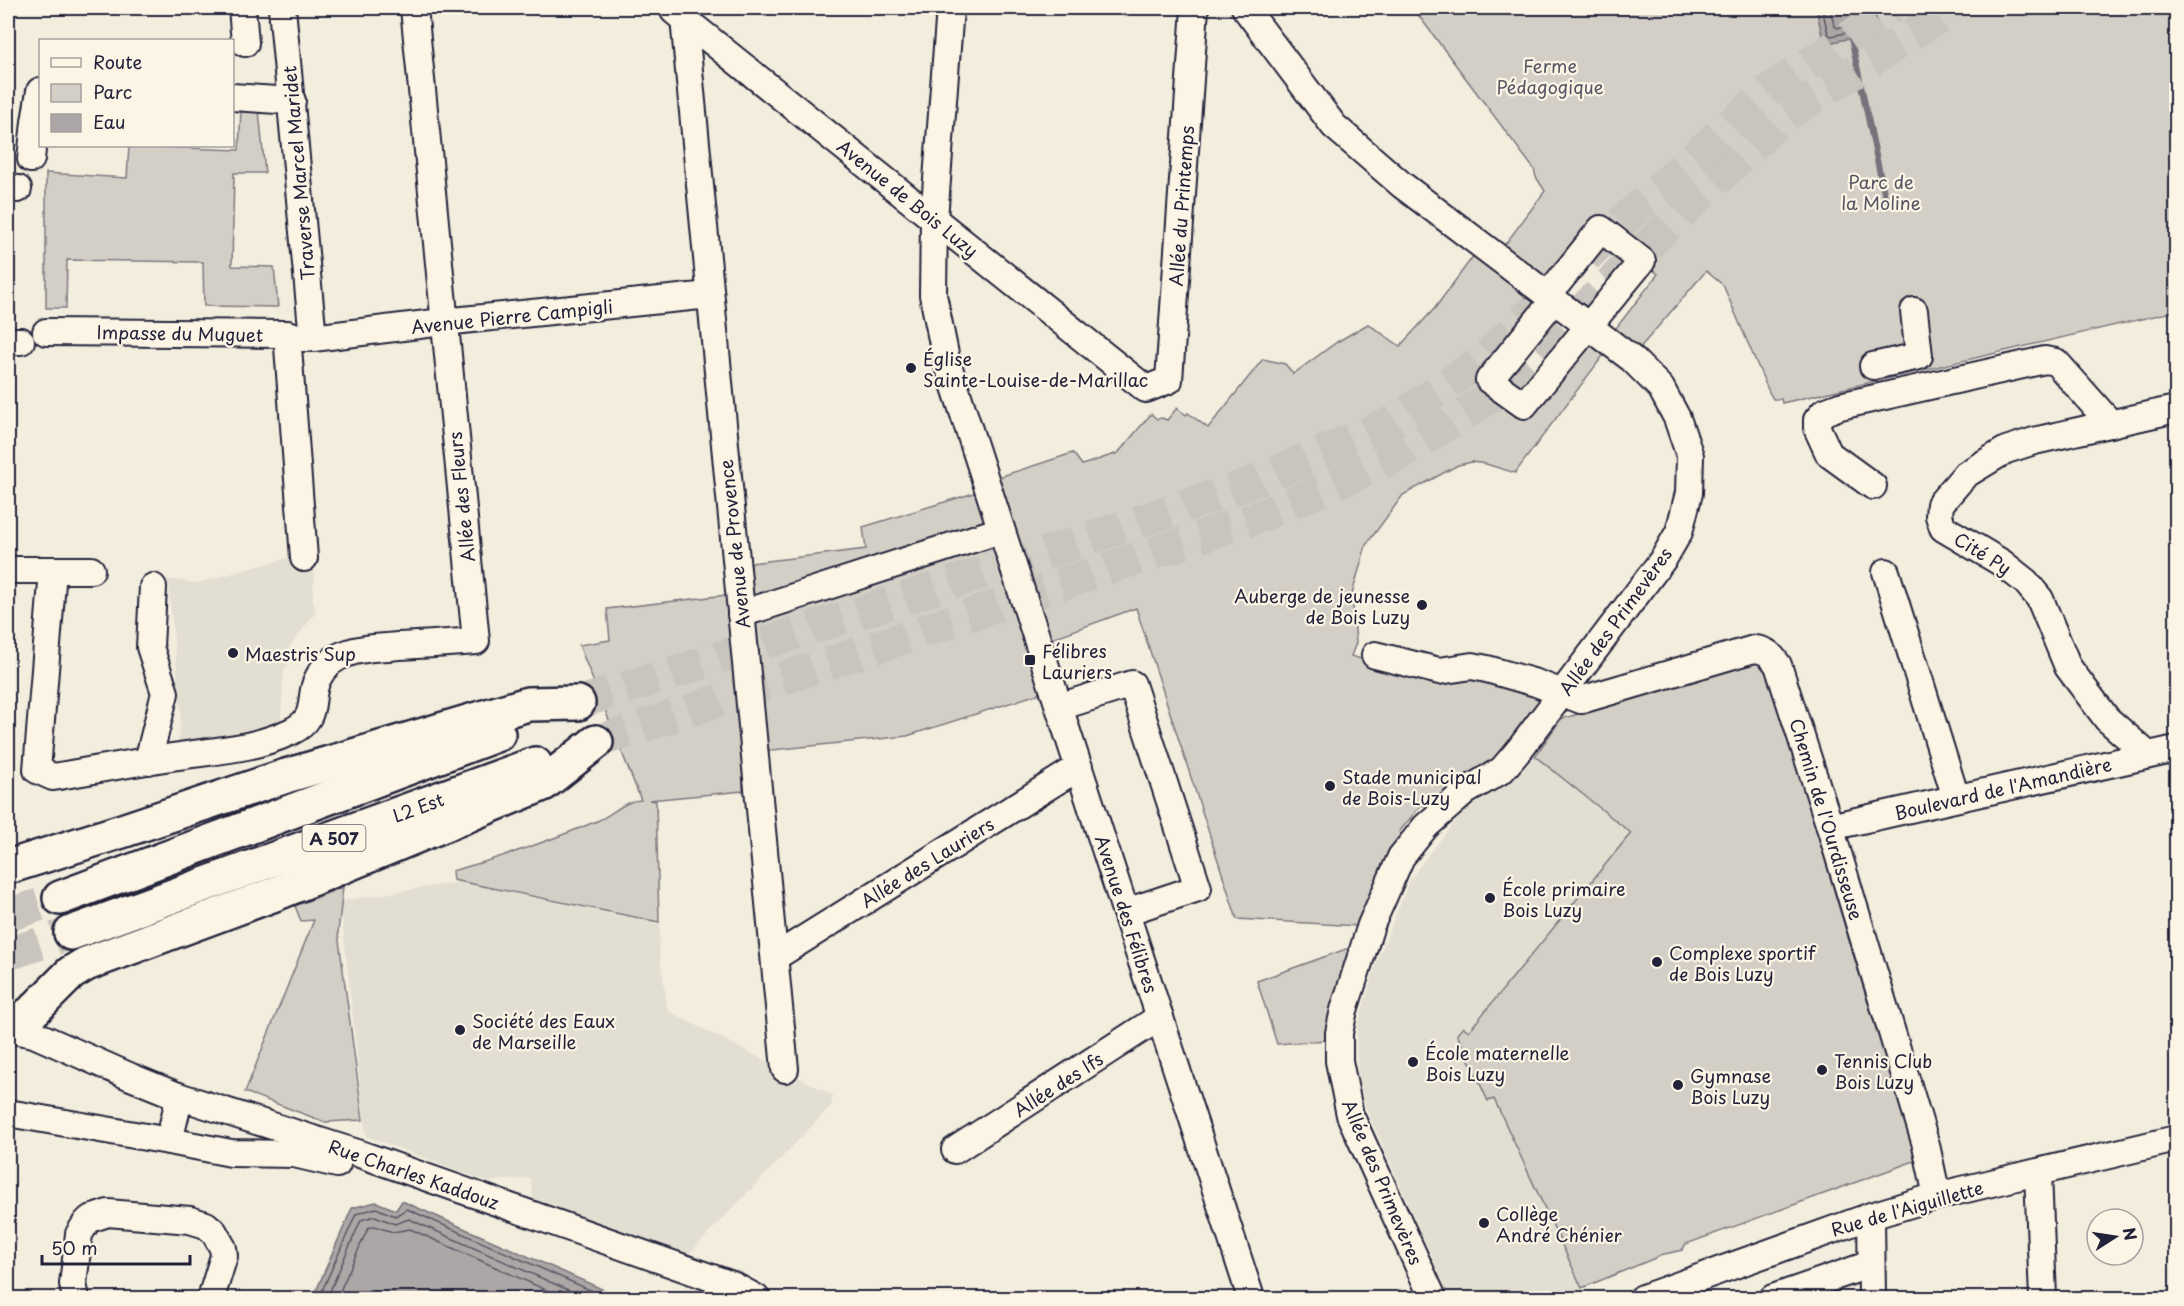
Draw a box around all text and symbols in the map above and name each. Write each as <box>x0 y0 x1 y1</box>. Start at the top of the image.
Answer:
legend <box>39 39 234 147</box>
text: Route <box>93 48 143 75</box>
park label: Ferme Pédagogique <box>1496 52 1604 100</box>
street label: Traverse Marcel Maridet <box>275 65 321 281</box>
text: Parc <box>93 78 132 105</box>
text: Eau <box>93 108 125 135</box>
street label: Allée du Printemps <box>1162 125 1200 287</box>
street label: Avenue de Bois Luzy <box>832 133 984 263</box>
park label: Parc de la Moline <box>1841 168 1921 216</box>
street label: Avenue Pierre Campigli <box>410 292 614 340</box>
street label: Impasse du Muguet <box>97 318 263 348</box>
place label: Église Sainte-Louise-de-Marillac <box>923 345 1148 393</box>
marker: Église Sainte-Louise-de-Marillac <box>904 361 918 375</box>
street label: Allée des Fleurs <box>441 430 481 564</box>
street label: Avenue de Provence <box>712 458 756 630</box>
street label: Cité Py <box>1949 525 2017 581</box>
street label: Allée des Primevères <box>1552 541 1678 701</box>
place label: Auberge de jeunesse de Bois Luzy <box>1234 582 1410 630</box>
marker: Auberge de jeunesse de Bois Luzy <box>1415 598 1429 612</box>
place label: Félibres Lauriers <box>1042 637 1112 685</box>
place label: Maestris Sup <box>245 640 356 667</box>
marker: Maestris Sup <box>226 646 240 660</box>
marker: Félibres Lauriers <box>1023 653 1037 667</box>
street label: Chemin de l'Ourdisseuse <box>1783 715 1871 923</box>
street label: Boulevard de l'Amandière <box>1892 750 2114 826</box>
place label: Stade municipal de Bois-Luzy <box>1342 763 1482 811</box>
marker: Stade municipal de Bois-Luzy <box>1323 779 1337 793</box>
street label: L2 Est <box>388 785 448 829</box>
street label: Allée des Lauriers <box>855 810 999 914</box>
road number: A 507 <box>302 825 366 851</box>
street label: Avenue des Félibres <box>1089 832 1165 996</box>
place label: École primaire Bois Luzy <box>1502 875 1626 923</box>
marker: École primaire Bois Luzy <box>1483 891 1497 905</box>
place label: Complexe sportif de Bois Luzy <box>1669 939 1817 987</box>
marker: Complexe sportif de Bois Luzy <box>1650 955 1664 969</box>
place label: Société des Eaux de Marseille <box>472 1007 615 1055</box>
marker: Société des Eaux de Marseille <box>453 1023 467 1037</box>
place label: École maternelle Bois Luzy <box>1425 1039 1570 1087</box>
street label: Allée des Ifs <box>1008 1045 1108 1123</box>
place label: Tennis Club Bois Luzy <box>1834 1047 1932 1095</box>
marker: École maternelle Bois Luzy <box>1406 1055 1420 1069</box>
place label: Gymnase Bois Luzy <box>1690 1062 1771 1110</box>
marker: Tennis Club Bois Luzy <box>1815 1063 1829 1077</box>
marker: Gymnase Bois Luzy <box>1671 1078 1685 1092</box>
street label: Allée des Primevères <box>1336 1095 1430 1269</box>
street label: Rue Charles Kaddouz <box>325 1132 503 1216</box>
street label: Rue de l'Aiguillette <box>1828 1173 1986 1243</box>
place label: Collège André Chénier <box>1496 1200 1623 1248</box>
north arrow <box>2085 1207 2145 1267</box>
marker: Collège André Chénier <box>1477 1216 1491 1230</box>
text: N <box>2118 1225 2144 1242</box>
scale bar <box>42 1228 190 1266</box>
text: 50 m <box>51 1234 98 1261</box>

